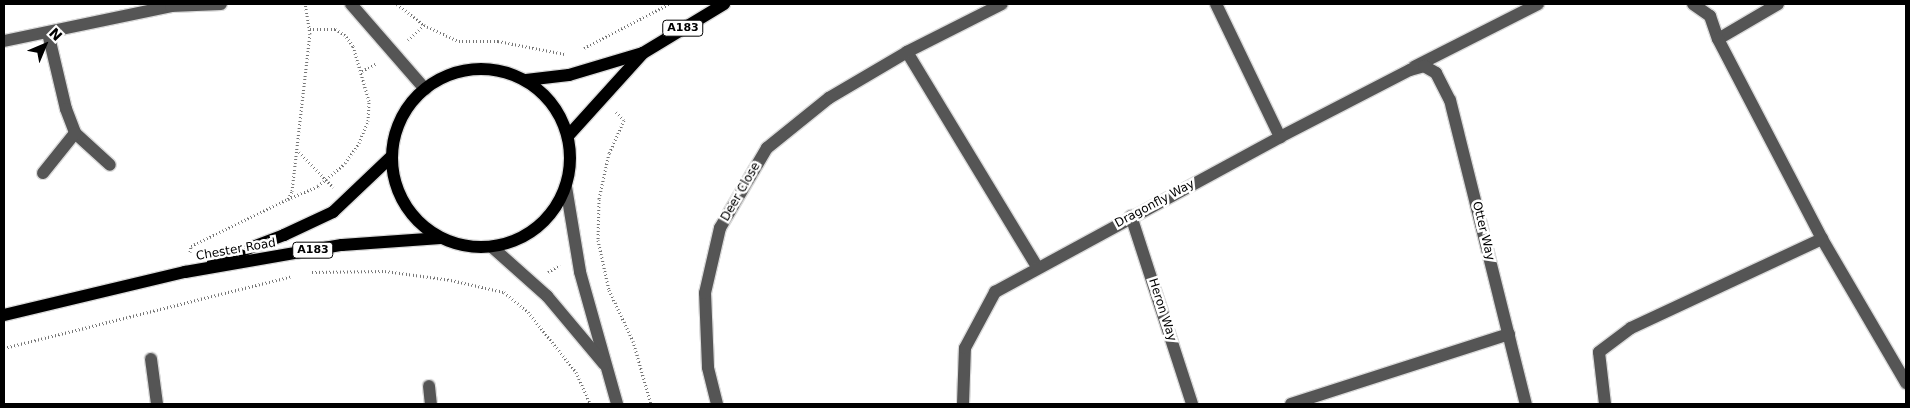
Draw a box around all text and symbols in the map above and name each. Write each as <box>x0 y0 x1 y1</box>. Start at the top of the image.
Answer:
road number: A183 <box>662 19 704 36</box>
north arrow <box>20 20 70 70</box>
text: N <box>46 25 65 44</box>
street label: Deer Close <box>718 160 764 224</box>
street label: Dragonfly Way <box>1113 177 1197 231</box>
street label: Otter Way <box>1469 200 1497 262</box>
street label: Chester Road <box>195 236 277 264</box>
road number: A183 <box>292 242 334 258</box>
street label: Heron Way <box>1145 277 1179 343</box>

